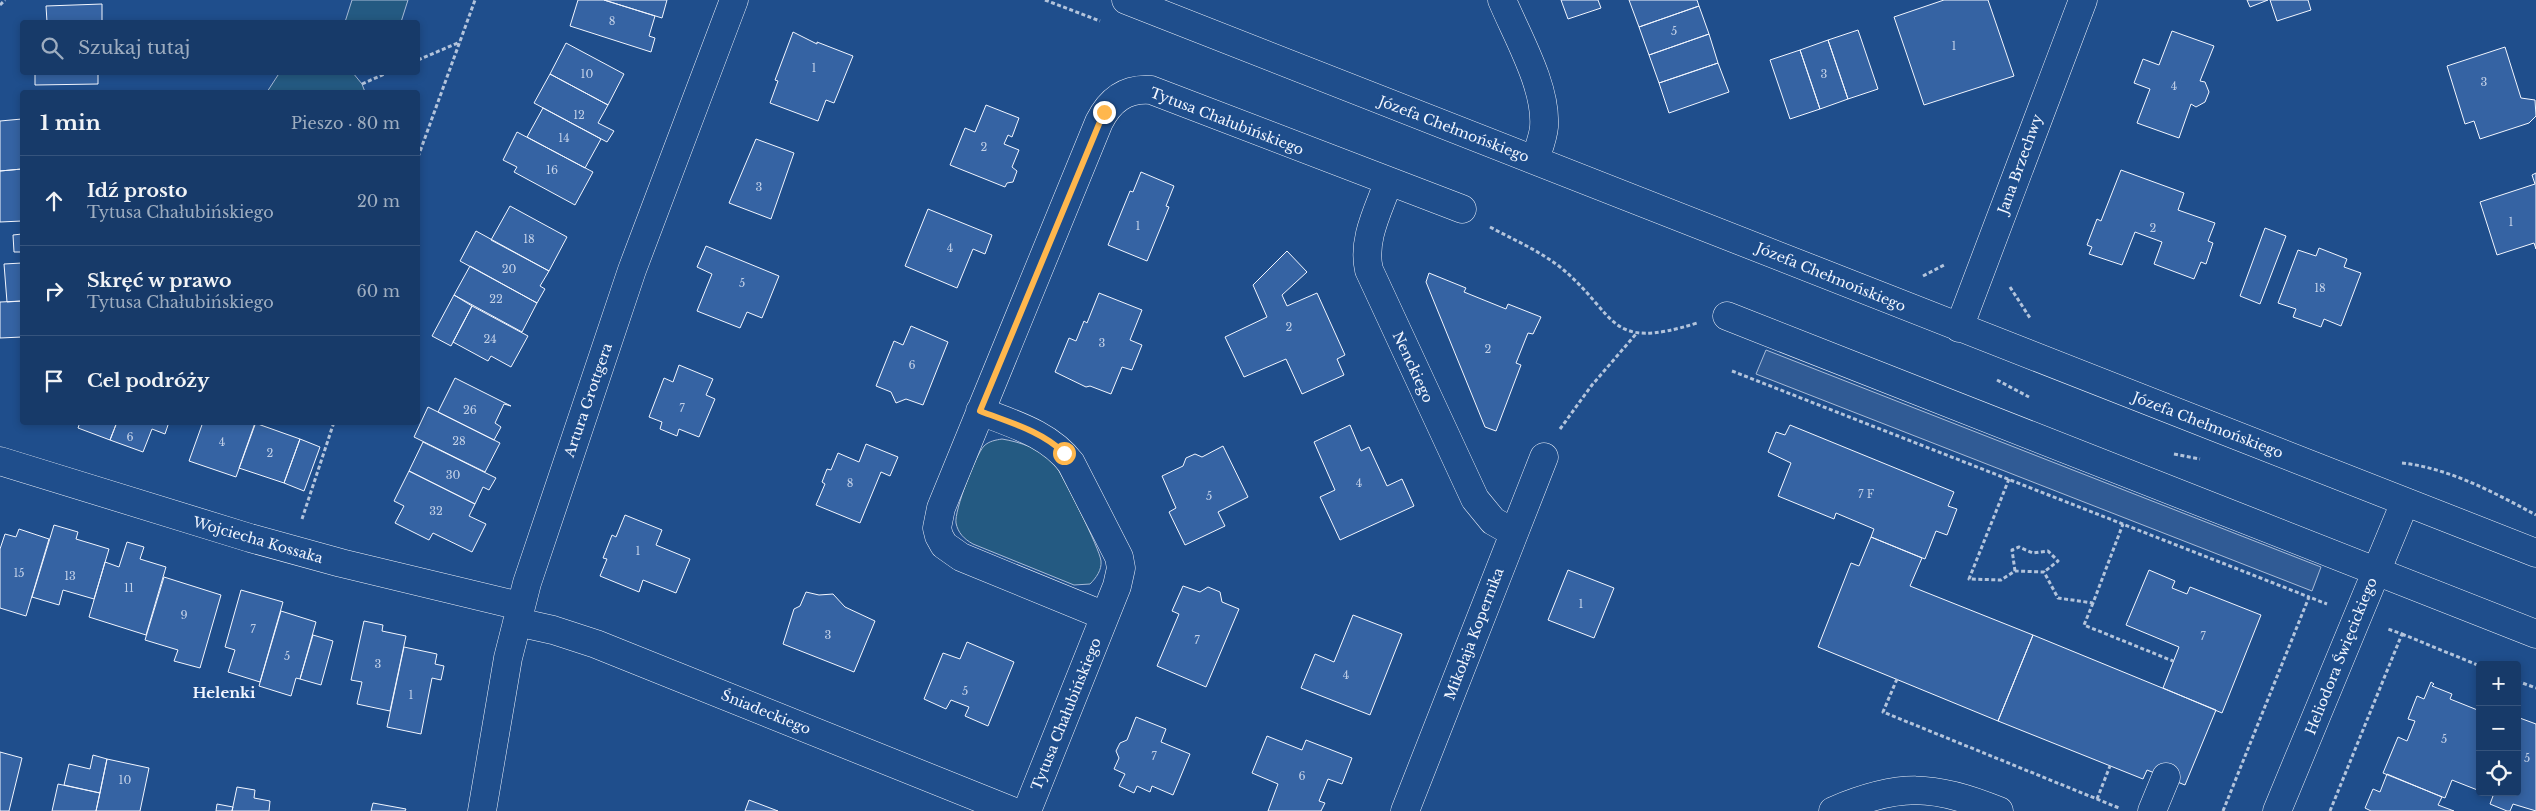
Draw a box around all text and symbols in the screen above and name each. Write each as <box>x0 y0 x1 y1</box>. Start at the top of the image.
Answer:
house number: 8 <box>609 14 615 28</box>
search box <box>20 20 420 75</box>
house number: 5 <box>1671 24 1677 38</box>
icon: search <box>38 34 66 62</box>
text: Szukaj tutaj <box>78 36 190 59</box>
house number: 1 <box>1952 39 1957 53</box>
house number: 1 <box>812 61 817 75</box>
house number: 10 <box>581 67 594 81</box>
house number: 3 <box>1821 67 1828 81</box>
house number: 3 <box>2481 75 2488 89</box>
house number: 4 <box>2171 79 2177 93</box>
street label: Tytusa Chałubińskiego <box>1148 83 1306 159</box>
street label: Józefa Chełmońskiego <box>1374 91 1532 166</box>
route end <box>1093 101 1116 124</box>
house number: 12 <box>573 108 585 122</box>
text: 1 min <box>40 110 101 136</box>
street label: Jana Brzechwy <box>1993 112 2046 218</box>
text: Pieszo · 80 m <box>291 113 400 133</box>
house number: 14 <box>558 131 570 145</box>
house number: 2 <box>981 140 988 154</box>
house number: 16 <box>546 163 558 177</box>
text: Idź prosto <box>87 179 188 202</box>
house number: 3 <box>756 180 763 194</box>
icon: ahead <box>40 187 68 215</box>
text: 20 m <box>357 191 400 211</box>
text: Tytusa Chałubińskiego <box>87 202 274 222</box>
house number: 1 <box>2509 215 2514 229</box>
house number: 1 <box>1136 219 1141 233</box>
house number: 2 <box>2150 221 2157 235</box>
house number: 18 <box>523 232 535 246</box>
street label: Józefa Chełmońskiego <box>1752 238 1909 315</box>
house number: 4 <box>947 241 953 255</box>
house number: 20 <box>502 262 516 276</box>
text: Skręć w prawo <box>87 269 232 292</box>
house number: 5 <box>739 276 745 290</box>
icon: right <box>40 277 68 305</box>
text: 60 m <box>357 281 400 301</box>
house number: 18 <box>2314 281 2326 295</box>
text: Tytusa Chałubińskiego <box>87 292 274 312</box>
house number: 22 <box>489 292 503 306</box>
house number: 2 <box>1286 320 1293 334</box>
street label: Nenckiego <box>1389 329 1437 405</box>
house number: 24 <box>483 332 497 346</box>
house number: 3 <box>1099 336 1106 350</box>
street label: Artura Grottgera <box>560 340 616 460</box>
house number: 2 <box>1485 342 1492 356</box>
house number: 6 <box>908 358 916 372</box>
icon: arrive <box>40 367 68 395</box>
text: Cel podróży <box>87 369 209 392</box>
street label: Józefa Chełmońskiego <box>2128 387 2286 462</box>
house number: 7 <box>679 401 685 415</box>
house number: 26 <box>463 403 477 417</box>
house number: 6 <box>126 430 134 444</box>
house number: 28 <box>452 434 466 448</box>
house number: 4 <box>219 435 225 449</box>
route start <box>1053 442 1076 465</box>
house number: 2 <box>267 446 274 460</box>
house number: 30 <box>446 468 460 482</box>
house number: 8 <box>847 476 853 490</box>
house number: 4 <box>1356 476 1362 490</box>
house number: 7 F <box>1858 487 1875 501</box>
house number: 5 <box>1206 489 1212 503</box>
house number: 32 <box>429 504 443 518</box>
street label: Wojciecha Kossaka <box>190 513 325 567</box>
house number: 1 <box>636 544 641 558</box>
street label: Mikołaja Kopernika <box>1440 565 1508 703</box>
house number: 15 <box>13 566 25 580</box>
house number: 13 <box>64 569 76 583</box>
street label: Heliodora Święcickiego <box>2300 574 2381 737</box>
house number: 11 <box>124 581 134 595</box>
house number: 1 <box>1579 597 1584 611</box>
house number: 9 <box>180 608 188 622</box>
house number: 7 <box>250 622 256 636</box>
house number: 3 <box>825 628 832 642</box>
house number: 7 <box>2200 629 2206 643</box>
house number: 7 <box>1194 633 1200 647</box>
street label: Tytusa Chałubińskiego <box>1027 635 1105 793</box>
house number: 5 <box>284 649 290 663</box>
house number: 3 <box>375 657 382 671</box>
map controls <box>2476 661 2521 796</box>
button: + <box>2476 661 2521 706</box>
house number: 4 <box>1343 668 1349 682</box>
district label: Helenki <box>192 683 256 702</box>
house number: 5 <box>962 684 968 698</box>
street label: Śniadeckiego <box>719 685 814 738</box>
house number: 1 <box>409 688 414 702</box>
button: − <box>2476 706 2521 751</box>
house number: 5 <box>2441 732 2447 746</box>
house number: 7 <box>1151 749 1157 763</box>
button: locate <box>2476 751 2521 796</box>
house number: 5 <box>2524 751 2530 765</box>
house number: 6 <box>1298 769 1306 783</box>
house number: 10 <box>119 773 132 787</box>

